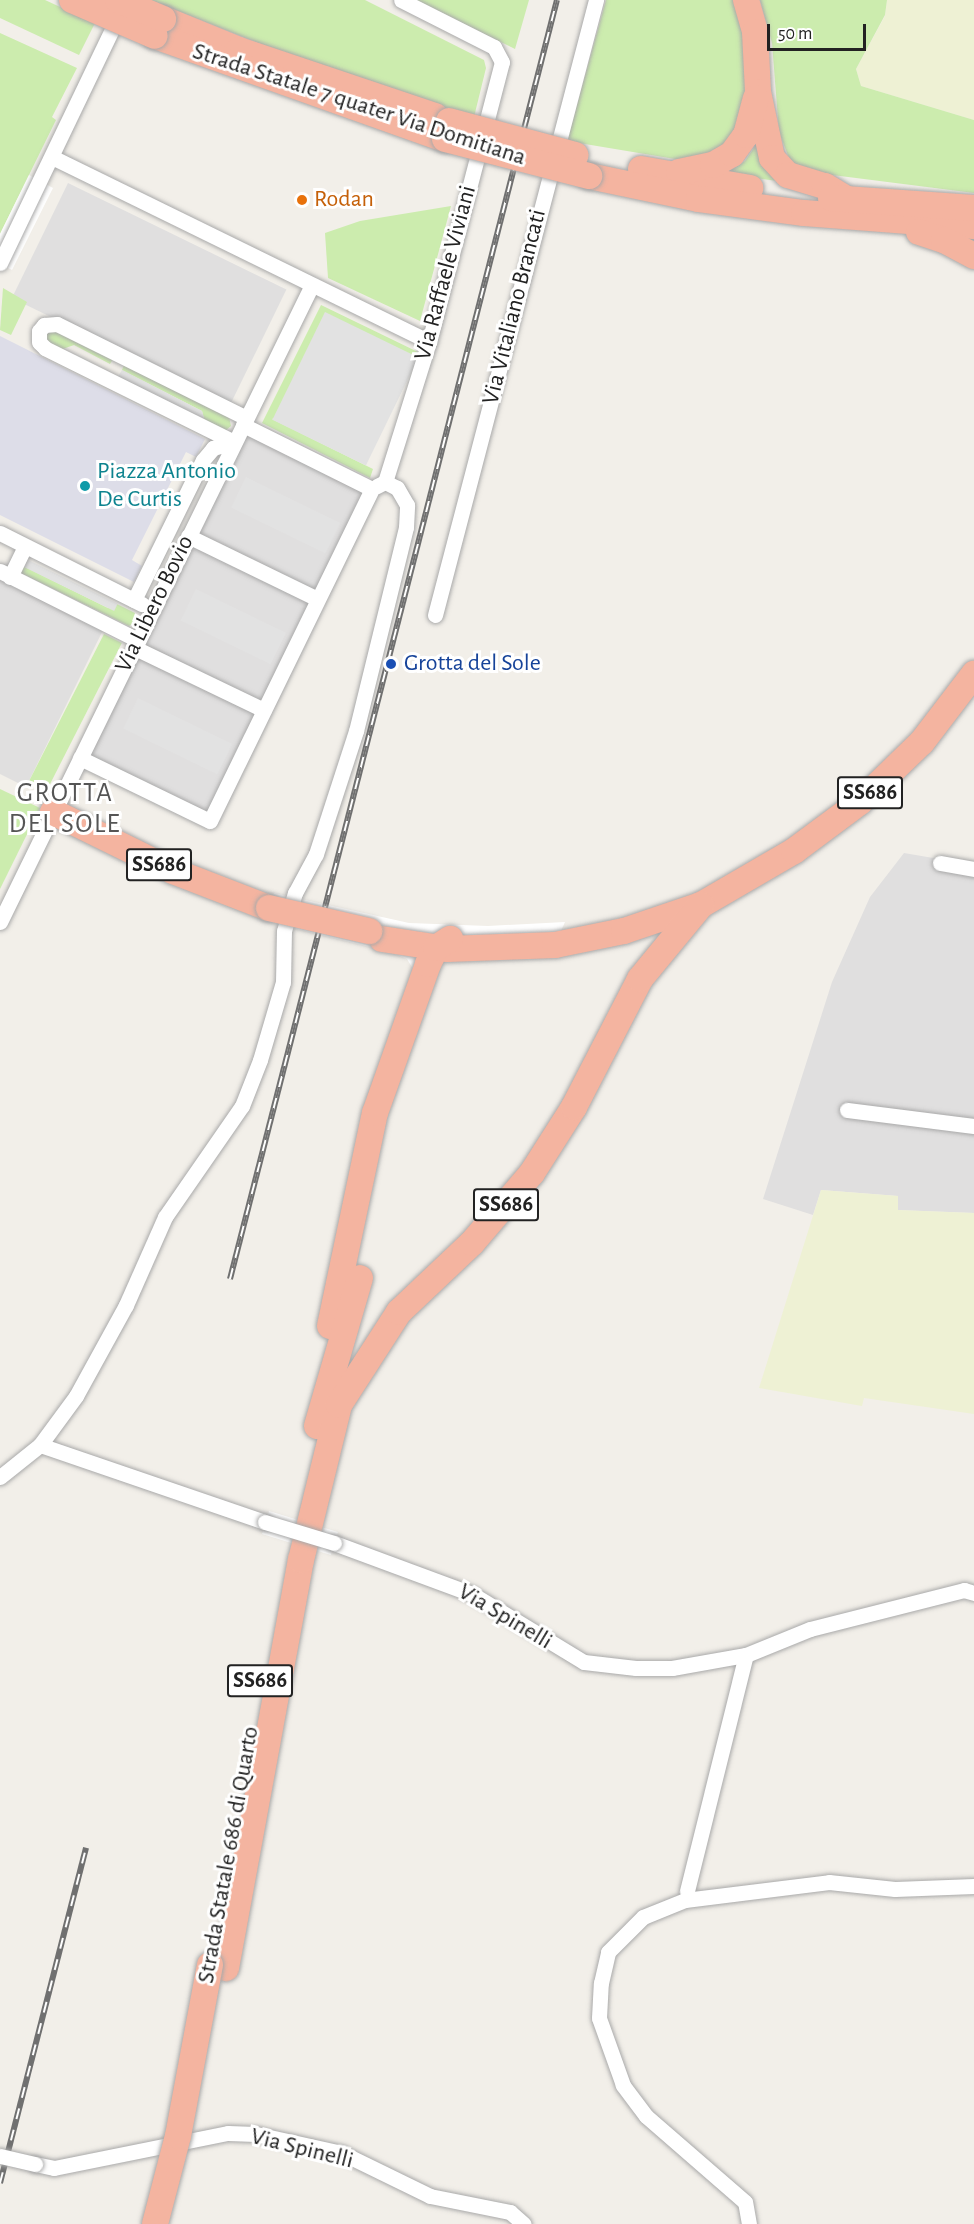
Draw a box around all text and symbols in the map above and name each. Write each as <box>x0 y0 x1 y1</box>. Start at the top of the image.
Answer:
scale bar <box>770 12 869 50</box>
text: 50 m <box>778 25 812 43</box>
street label: Strada Statale 7 quater Via Domitiana <box>189 37 529 173</box>
street label: Via Raffaele Viviani <box>409 182 483 364</box>
place label: Rodan <box>314 186 374 214</box>
marker: Rodan <box>295 193 309 207</box>
street label: Via Vitaliano Brancati <box>477 206 553 408</box>
place label: Piazza Antonio De Curtis <box>97 458 236 514</box>
marker: Piazza Antonio De Curtis <box>78 479 92 493</box>
street label: Via Libero Bovio <box>109 531 201 677</box>
place label: Grotta del Sole <box>404 650 541 678</box>
marker: Grotta del Sole <box>382 655 400 673</box>
road number: SS686 <box>836 774 904 812</box>
district label: GROTTA DEL SOLE <box>9 776 121 839</box>
road number: SS686 <box>124 846 194 884</box>
road number: SS686 <box>472 1186 540 1224</box>
street label: Via Spinelli <box>453 1578 557 1656</box>
road number: SS686 <box>226 1662 294 1700</box>
street label: Strada Statale 686 di Quarto <box>192 1724 266 1986</box>
street label: Via Spinelli <box>248 2122 356 2176</box>

